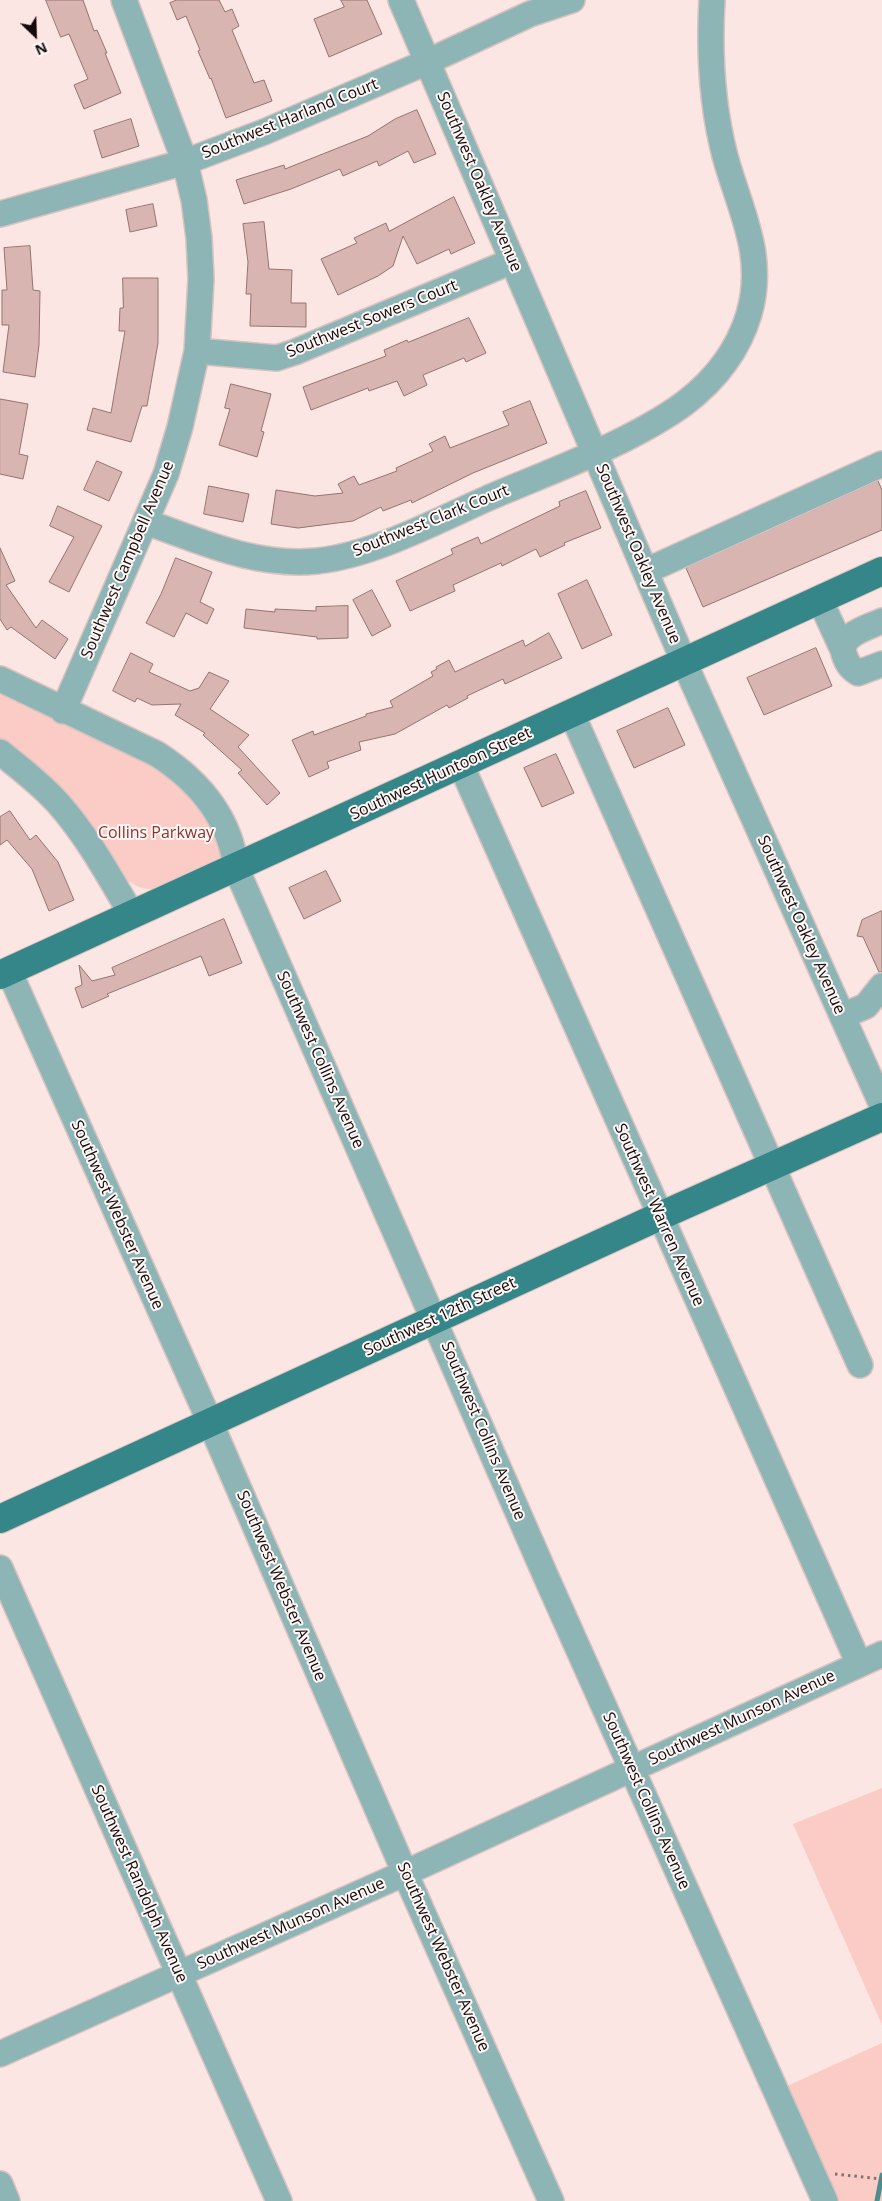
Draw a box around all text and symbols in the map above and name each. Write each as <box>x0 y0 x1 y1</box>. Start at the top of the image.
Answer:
north arrow <box>10 10 60 60</box>
text: N <box>32 38 50 60</box>
street label: Southwest Harland Court <box>199 75 381 163</box>
street label: Southwest Oakley Avenue <box>432 89 526 275</box>
street label: Southwest Sowers Court <box>284 276 460 362</box>
street label: Southwest Campbell Avenue <box>78 458 178 662</box>
street label: Southwest Oakley Avenue <box>591 461 685 647</box>
street label: Southwest Clark Court <box>350 481 512 561</box>
street label: Southwest Huntoon Street <box>347 724 535 824</box>
park label: Collins Parkway <box>98 823 214 843</box>
street label: Southwest Oakley Avenue <box>753 833 849 1017</box>
street label: Southwest Collins Avenue <box>272 969 368 1151</box>
street label: Southwest Webster Avenue <box>67 1118 167 1312</box>
street label: Southwest Warren Avenue <box>610 1121 708 1309</box>
street label: Southwest 12th Street <box>361 1273 519 1361</box>
street label: Southwest Collins Avenue <box>437 1339 529 1523</box>
street label: Southwest Webster Avenue <box>232 1488 330 1684</box>
street label: Southwest Munson Avenue <box>646 1666 838 1770</box>
street label: Southwest Collins Avenue <box>598 1710 694 1892</box>
street label: Southwest Randolph Avenue <box>87 1782 191 1986</box>
street label: Southwest Webster Avenue <box>393 1860 493 2054</box>
street label: Southwest Munson Avenue <box>194 1874 388 1974</box>

